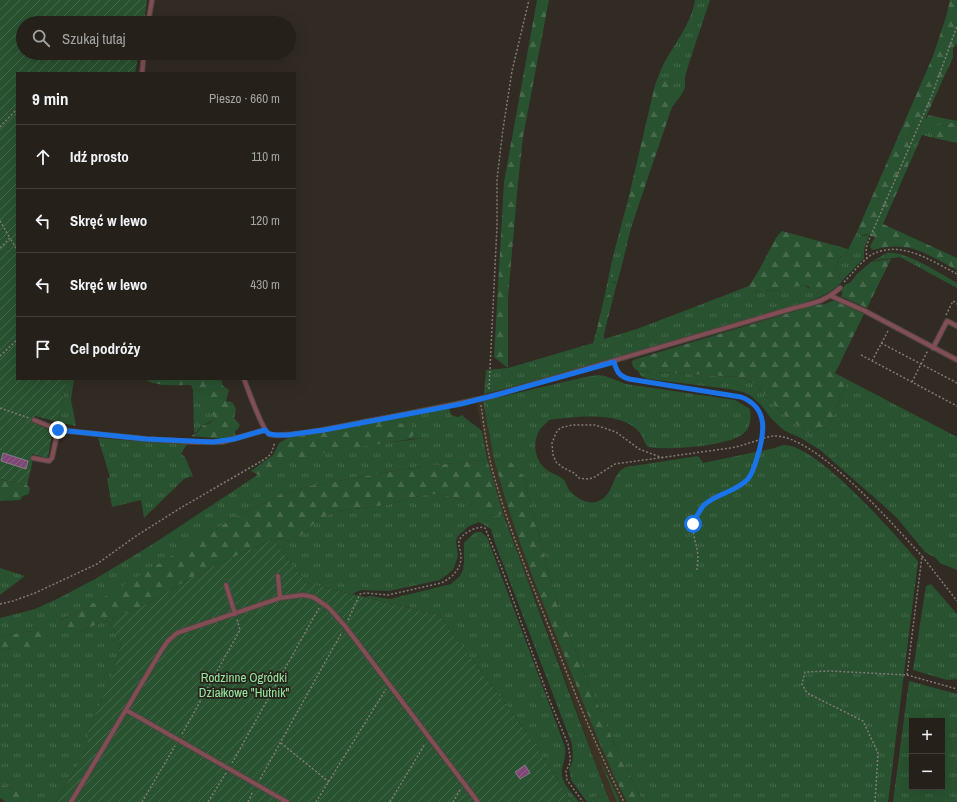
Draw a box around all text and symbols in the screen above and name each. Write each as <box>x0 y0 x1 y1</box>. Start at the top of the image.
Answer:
search box <box>16 16 296 60</box>
icon: search <box>30 27 52 49</box>
text: Szukaj tutaj <box>62 28 126 49</box>
text: 9 min <box>32 87 68 110</box>
text: Pieszo · 660 m <box>209 90 280 107</box>
icon: ahead <box>32 146 54 168</box>
text: Idź prosto <box>70 146 129 167</box>
text: 110 m <box>251 148 280 165</box>
icon: left <box>32 210 54 232</box>
text: Skręć w lewo <box>70 210 147 231</box>
text: 120 m <box>250 212 280 229</box>
icon: left <box>32 274 54 296</box>
text: Skręć w lewo <box>70 274 147 295</box>
text: 430 m <box>250 276 280 293</box>
icon: arrive <box>32 338 54 360</box>
text: Cel podróży <box>70 338 140 359</box>
route end <box>49 421 67 439</box>
route start <box>684 515 702 533</box>
park label: Rodzinne Ogródki Działkowe "Hutnik" <box>199 669 289 701</box>
map controls <box>909 718 945 790</box>
button: + <box>909 718 945 754</box>
button: − <box>909 754 945 790</box>

